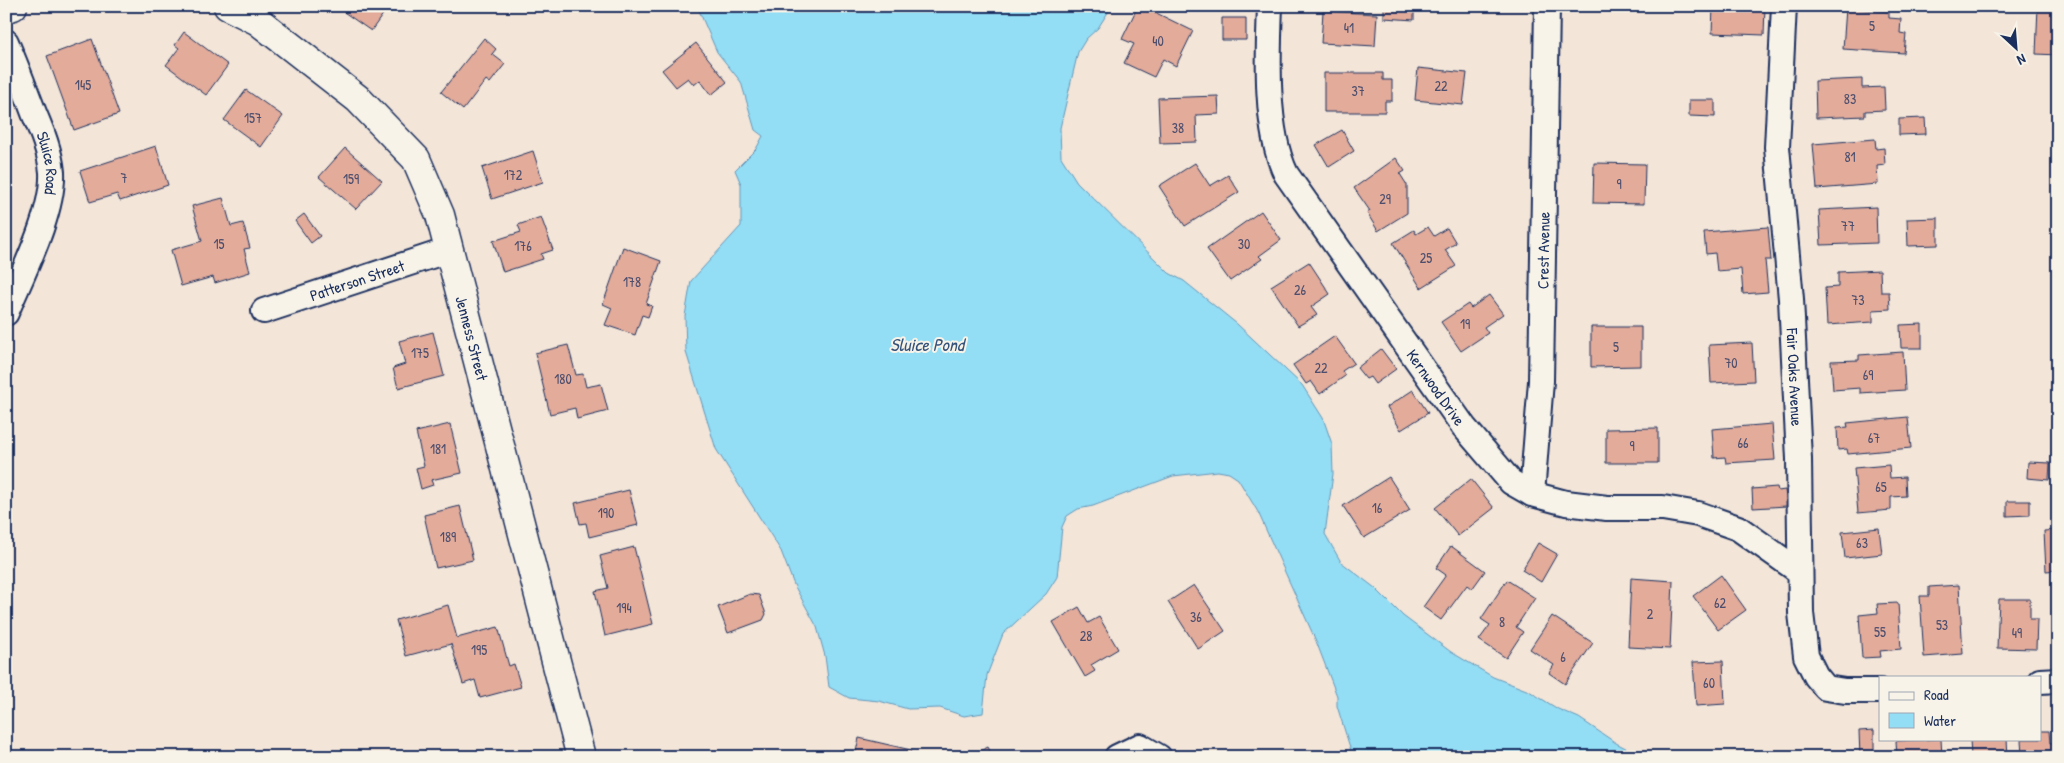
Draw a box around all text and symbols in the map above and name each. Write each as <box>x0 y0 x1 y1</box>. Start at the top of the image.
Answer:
house number: 5 <box>1869 16 1875 35</box>
house number: 41 <box>1344 18 1354 37</box>
north arrow <box>1992 22 2042 72</box>
house number: 40 <box>1152 31 1164 50</box>
text: N <box>2014 50 2029 71</box>
house number: 145 <box>75 75 91 94</box>
house number: 22 <box>1434 76 1448 95</box>
house number: 37 <box>1351 81 1365 100</box>
house number: 83 <box>1844 89 1856 108</box>
house number: 157 <box>244 108 262 127</box>
house number: 38 <box>1172 118 1184 137</box>
street label: Sluice Road <box>31 128 63 196</box>
house number: 81 <box>1844 147 1856 166</box>
house number: 172 <box>504 165 523 184</box>
house number: 7 <box>121 168 128 187</box>
house number: 159 <box>343 169 359 188</box>
house number: 9 <box>1616 174 1622 193</box>
house number: 29 <box>1379 189 1391 208</box>
street label: Crest Avenue <box>1531 211 1555 289</box>
house number: 77 <box>1841 216 1855 235</box>
house number: 15 <box>213 234 225 253</box>
house number: 30 <box>1238 234 1250 253</box>
house number: 176 <box>514 236 532 255</box>
house number: 25 <box>1420 248 1432 267</box>
street label: Patterson Street <box>307 254 408 306</box>
house number: 178 <box>623 272 641 291</box>
house number: 26 <box>1294 280 1306 299</box>
house number: 73 <box>1851 290 1865 309</box>
street label: Jenness Street <box>451 294 494 383</box>
house number: 19 <box>1460 314 1470 333</box>
street label: Fair Oaks Avenue <box>1781 327 1808 427</box>
water label: Sluice Pond <box>890 332 967 357</box>
house number: 5 <box>1613 337 1619 356</box>
house number: 175 <box>411 343 429 362</box>
street label: Kernwood Drive <box>1402 345 1471 430</box>
house number: 70 <box>1724 353 1738 372</box>
house number: 22 <box>1314 358 1328 377</box>
house number: 69 <box>1863 365 1873 384</box>
house number: 180 <box>554 369 572 388</box>
house number: 67 <box>1868 428 1880 447</box>
house number: 66 <box>1737 433 1749 452</box>
house number: 9 <box>1629 436 1635 455</box>
house number: 181 <box>430 439 446 458</box>
house number: 65 <box>1875 477 1887 496</box>
house number: 16 <box>1372 498 1383 517</box>
house number: 190 <box>598 503 614 522</box>
house number: 189 <box>440 527 456 546</box>
house number: 63 <box>1856 533 1868 552</box>
house number: 62 <box>1714 593 1727 612</box>
house number: 194 <box>616 598 632 617</box>
house number: 2 <box>1647 604 1654 623</box>
house number: 36 <box>1190 607 1202 626</box>
house number: 8 <box>1499 612 1505 631</box>
house number: 53 <box>1936 615 1948 634</box>
house number: 55 <box>1874 622 1886 641</box>
house number: 49 <box>2012 623 2022 642</box>
house number: 28 <box>1080 626 1092 645</box>
house number: 195 <box>471 640 487 659</box>
house number: 6 <box>1560 647 1566 666</box>
house number: 60 <box>1703 673 1715 692</box>
legend <box>1879 676 2042 740</box>
text: Road <box>1924 684 1949 705</box>
text: Water <box>1924 710 1956 731</box>

